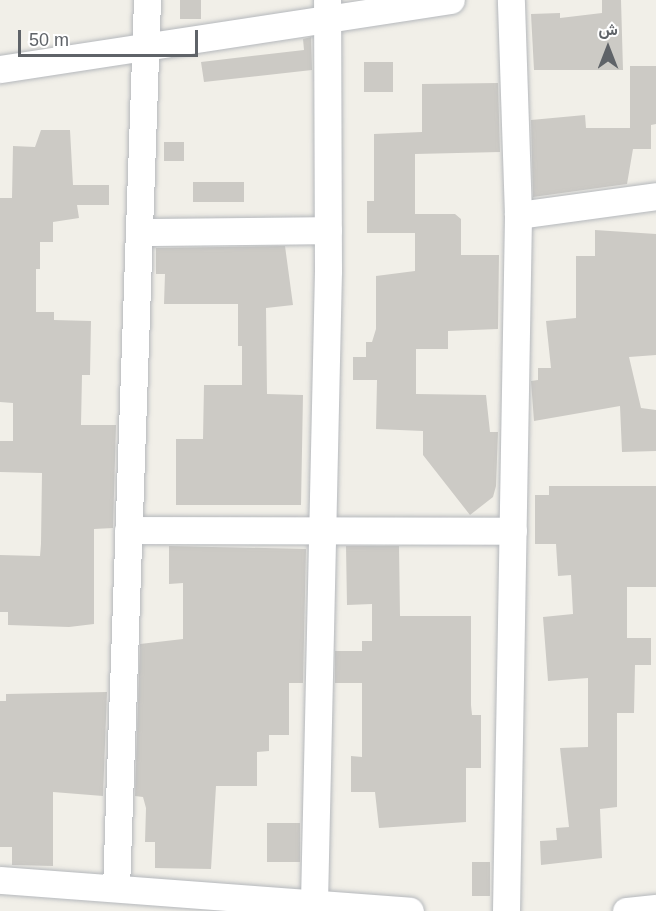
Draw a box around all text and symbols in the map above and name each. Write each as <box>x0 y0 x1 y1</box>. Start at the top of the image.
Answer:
scale bar <box>21 18 201 56</box>
north arrow <box>578 18 638 78</box>
text: ش <box>598 21 618 38</box>
text: 50 m <box>29 30 69 50</box>

